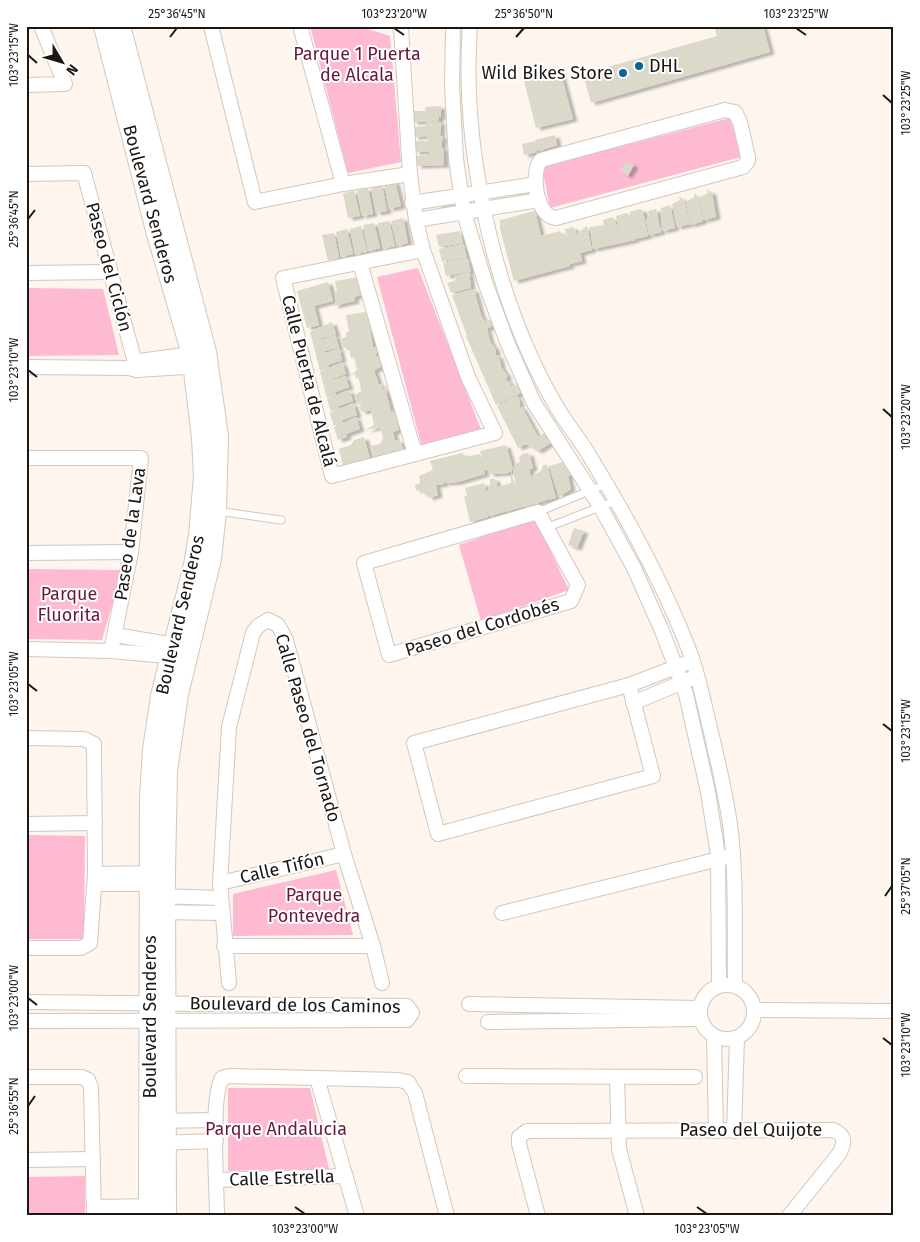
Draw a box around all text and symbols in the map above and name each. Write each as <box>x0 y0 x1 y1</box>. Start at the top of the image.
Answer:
text: 25°36'45"N <box>148 7 206 21</box>
text: 103°23'20"W <box>361 7 427 21</box>
text: 25°36'50"N <box>495 7 553 21</box>
text: 103°23'25"W <box>764 7 828 21</box>
text: 103°23'15"W <box>7 23 21 87</box>
north arrow <box>38 38 88 88</box>
park label: Parque 1 Puerta de Alcala <box>293 43 421 86</box>
place label: DHL <box>649 55 682 77</box>
marker: DHL <box>633 60 645 72</box>
text: N <box>62 61 81 79</box>
place label: Wild Bikes Store <box>482 62 613 84</box>
marker: Wild Bikes Store <box>617 67 629 79</box>
text: 103°23'25"W <box>899 71 913 135</box>
street label: Boulevard Senderos <box>118 122 182 286</box>
text: 25°36'45"N <box>7 190 21 248</box>
street label: Paseo del Ciclón <box>81 200 137 334</box>
street label: Calle Puerta de Alcalá <box>277 293 341 469</box>
text: 103°23'10"W <box>7 337 21 403</box>
text: 103°23'20"W <box>899 384 913 450</box>
street label: Paseo de la Lava <box>110 466 150 602</box>
street label: Boulevard Senderos <box>151 533 209 697</box>
park label: Parque Fluorita <box>37 583 101 626</box>
street label: Paseo del Cordobés <box>402 593 562 661</box>
street label: Calle Paseo del Tornado <box>271 631 345 825</box>
text: 103°23'05"W <box>7 651 21 717</box>
text: 103°23'15"W <box>899 699 913 763</box>
street label: Calle Tifón <box>238 848 326 888</box>
text: 25°37'05"N <box>899 857 913 915</box>
park label: Parque Pontevedra <box>268 884 360 927</box>
street label: Boulevard Senderos <box>139 935 161 1099</box>
text: 103°23'00"W <box>7 965 21 1031</box>
street label: Boulevard de los Caminos <box>189 992 401 1018</box>
text: 103°23'10"W <box>899 1012 913 1078</box>
text: 25°36'55"N <box>7 1077 21 1135</box>
park label: Parque Andalucia <box>205 1118 347 1140</box>
street label: Paseo del Quijote <box>680 1119 822 1141</box>
street label: Calle Estrella <box>229 1165 335 1191</box>
text: 103°23'00"W <box>272 1222 338 1236</box>
text: 103°23'05"W <box>674 1222 740 1236</box>

